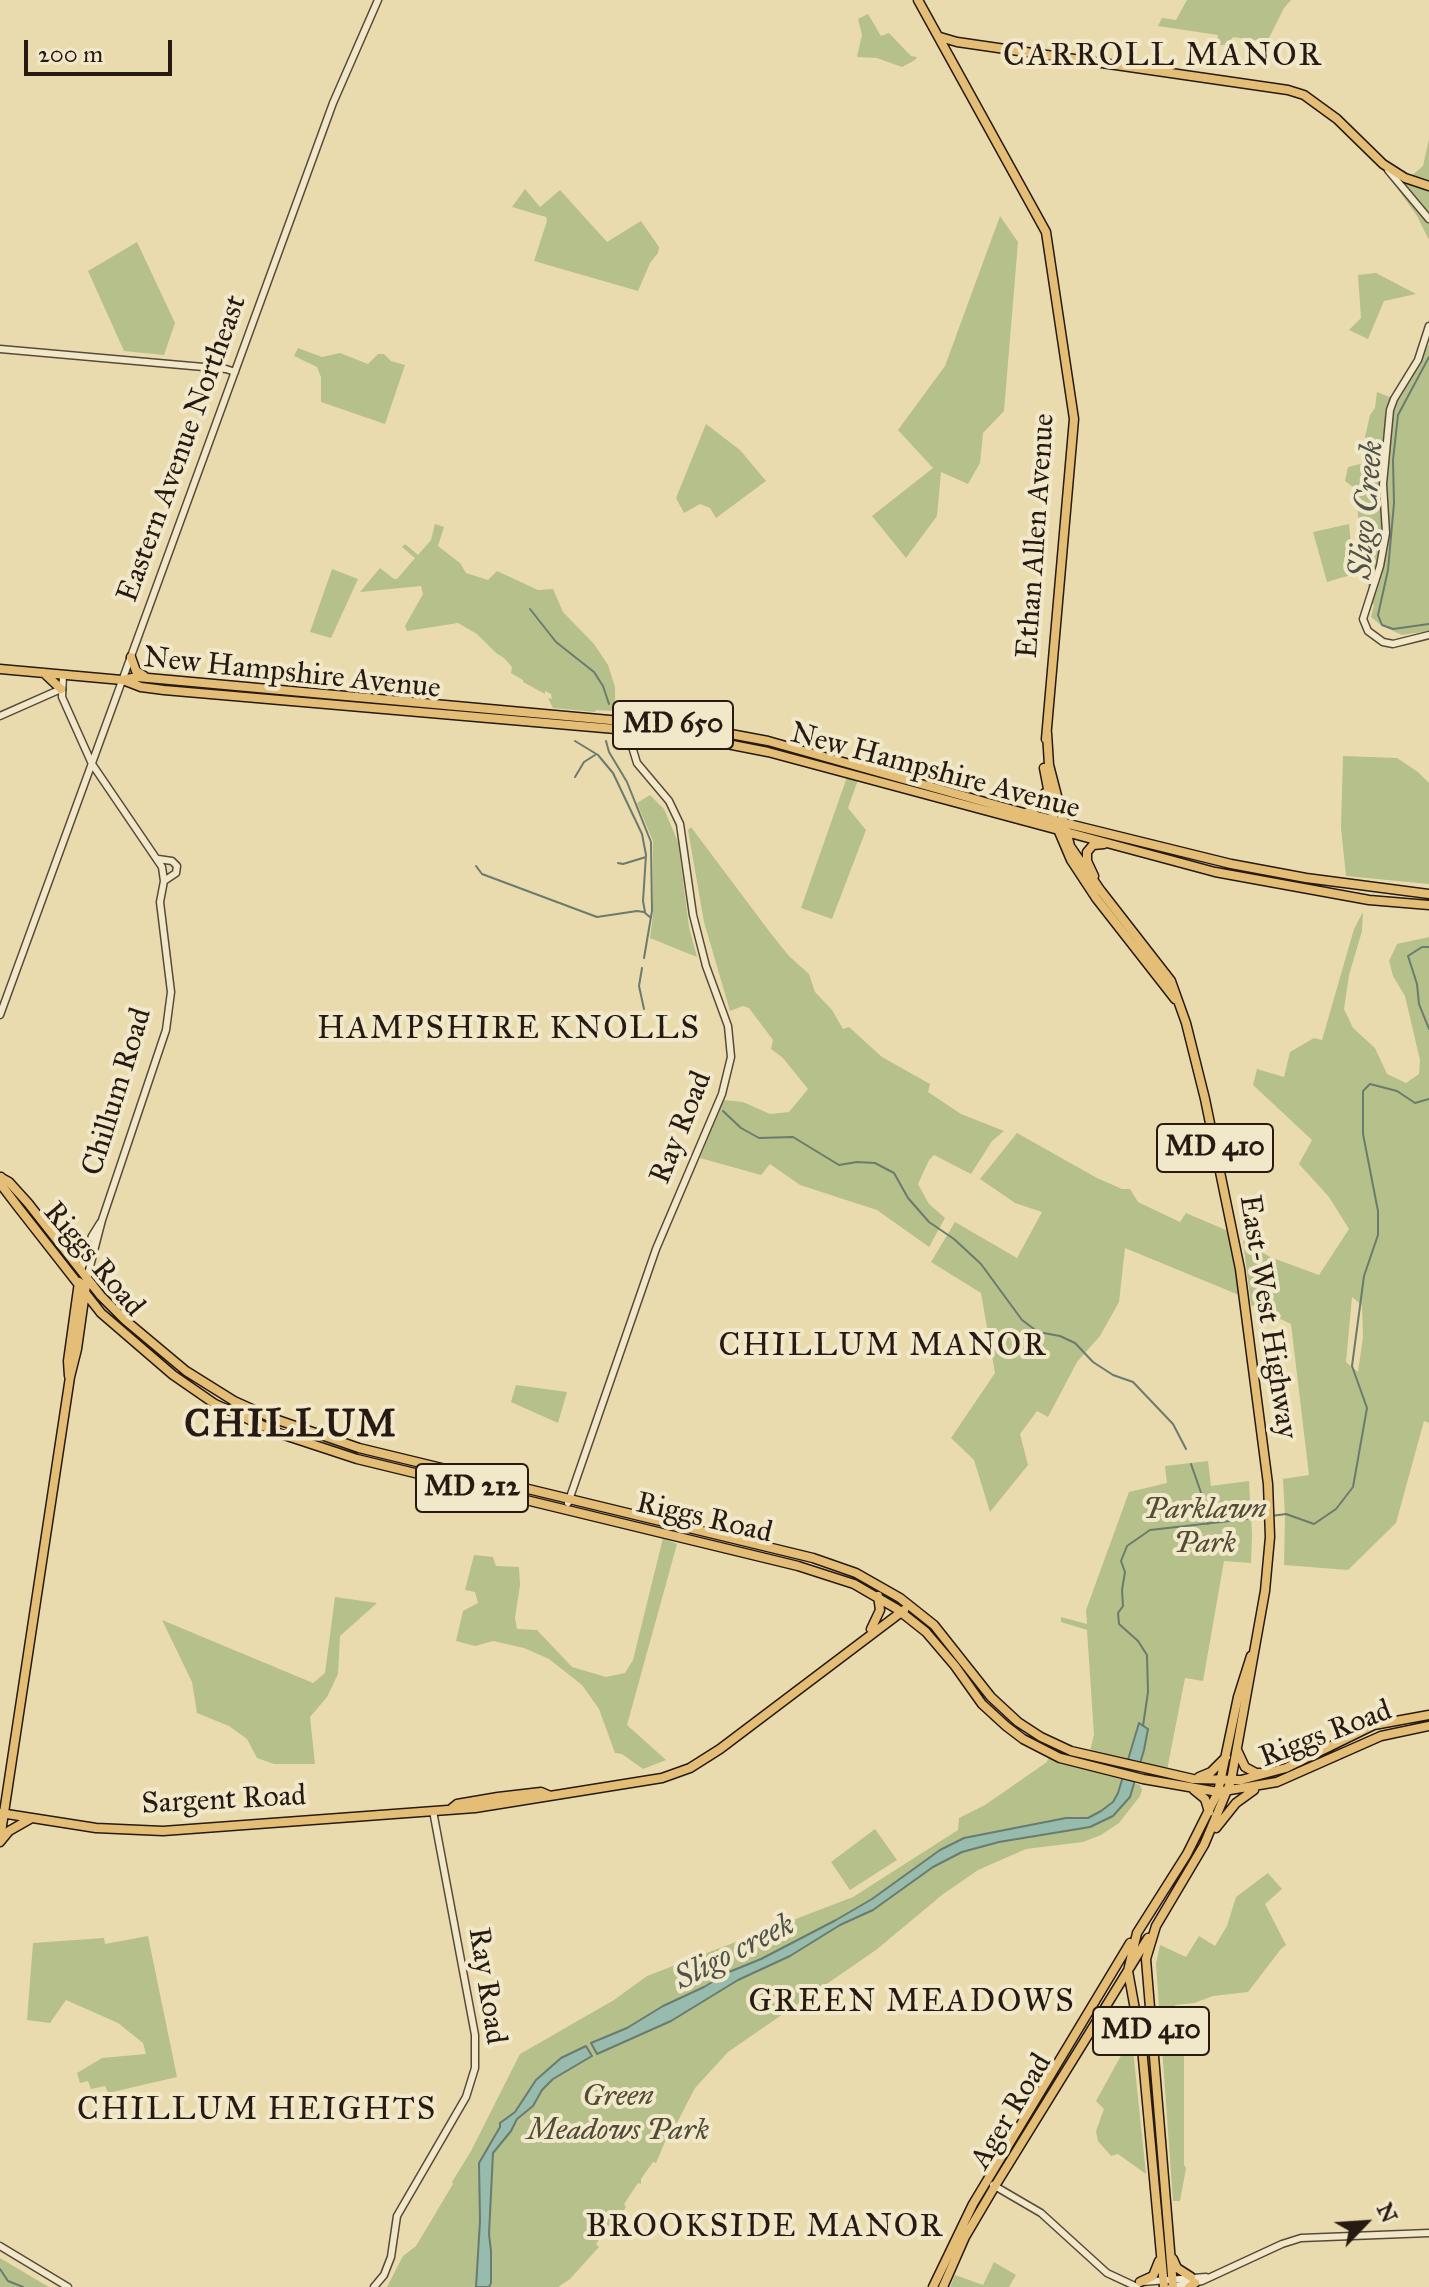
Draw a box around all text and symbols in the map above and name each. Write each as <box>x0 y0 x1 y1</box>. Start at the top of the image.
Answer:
scale bar <box>28 24 176 74</box>
district label: CARROLL MANOR <box>1003 38 1323 76</box>
text: 200 m <box>38 39 103 69</box>
street label: Eastern Avenue Northeast <box>111 291 255 607</box>
street label: Ethan Allen Avenue <box>1010 412 1064 660</box>
water label: Sligo Creek <box>1343 439 1393 581</box>
street label: New Hampshire Avenue <box>142 641 442 707</box>
road number: MD 650 <box>613 701 733 749</box>
street label: New Hampshire Avenue <box>786 716 1084 828</box>
street label: Chillum Road <box>75 1004 161 1180</box>
district label: HAMPSHIRE KNOLLS <box>317 1011 701 1049</box>
street label: Ray Road <box>643 1067 721 1189</box>
road number: MD 410 <box>1157 1124 1273 1172</box>
street label: East-West Highway <box>1230 1193 1304 1441</box>
street label: Riggs Road <box>35 1195 151 1325</box>
district label: CHILLUM MANOR <box>719 1328 1047 1366</box>
district label: CHILLUM <box>184 1404 398 1450</box>
road number: MD 212 <box>416 1464 528 1512</box>
street label: Riggs Road <box>632 1486 776 1552</box>
park label: Parklawn Park <box>1143 1493 1267 1564</box>
street label: Riggs Road <box>1255 1693 1397 1777</box>
street label: Sargent Road <box>141 1779 307 1823</box>
water label: Sligo creek <box>669 1906 801 2000</box>
street label: Ray Road <box>459 1925 513 2047</box>
district label: GREEN MEADOWS <box>748 1984 1076 2022</box>
road number: MD 410 <box>1093 2007 1209 2055</box>
street label: Ager Road <box>964 2048 1060 2176</box>
park label: Green Meadows Park <box>527 2080 709 2150</box>
district label: CHILLUM HEIGHTS <box>77 2092 437 2130</box>
north arrow <box>1325 2183 1405 2263</box>
text: N <box>1371 2198 1403 2227</box>
district label: BROOKSIDE MANOR <box>586 2209 944 2247</box>

